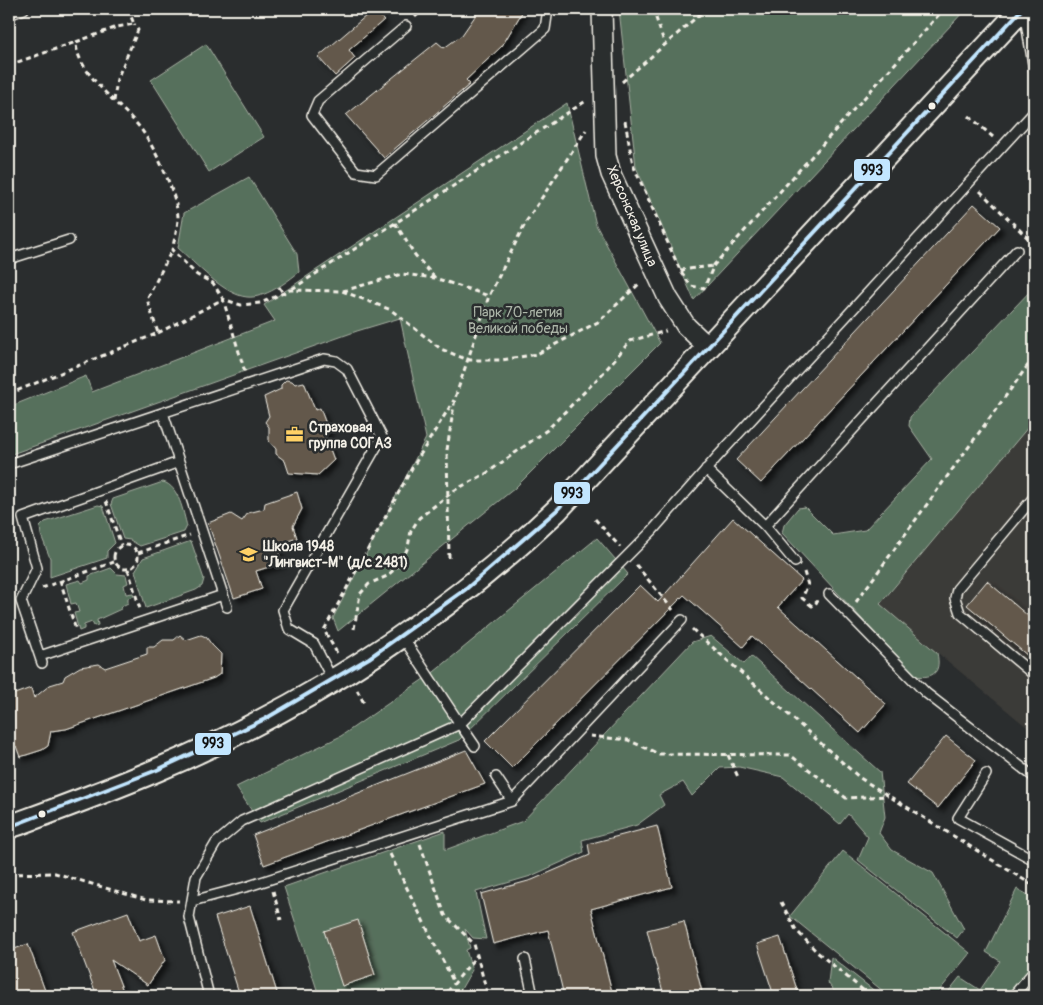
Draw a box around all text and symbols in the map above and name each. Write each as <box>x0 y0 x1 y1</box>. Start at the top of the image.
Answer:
unlabelled marker <box>927 101 937 111</box>
line badge: 993 <box>853 158 891 182</box>
text: 993 <box>861 162 883 179</box>
street label: Херсонская улица <box>603 163 661 269</box>
park label: Парк 70-летия Великой победы <box>468 304 568 337</box>
place label: Страховая группа СОГАЗ <box>308 419 392 452</box>
office icon: Страховая группа СОГАЗ <box>285 425 305 445</box>
line badge: 993 <box>553 481 591 505</box>
text: 993 <box>561 485 583 502</box>
place label: Школа 1948 "Лингвист-М" (д/с 2481) <box>262 538 408 571</box>
school or university icon: Школа 1948 "Лингвист-М" (д/с 2481) <box>239 544 259 564</box>
line badge: 993 <box>194 732 232 756</box>
text: 993 <box>202 735 224 752</box>
unlabelled marker <box>37 809 47 819</box>

